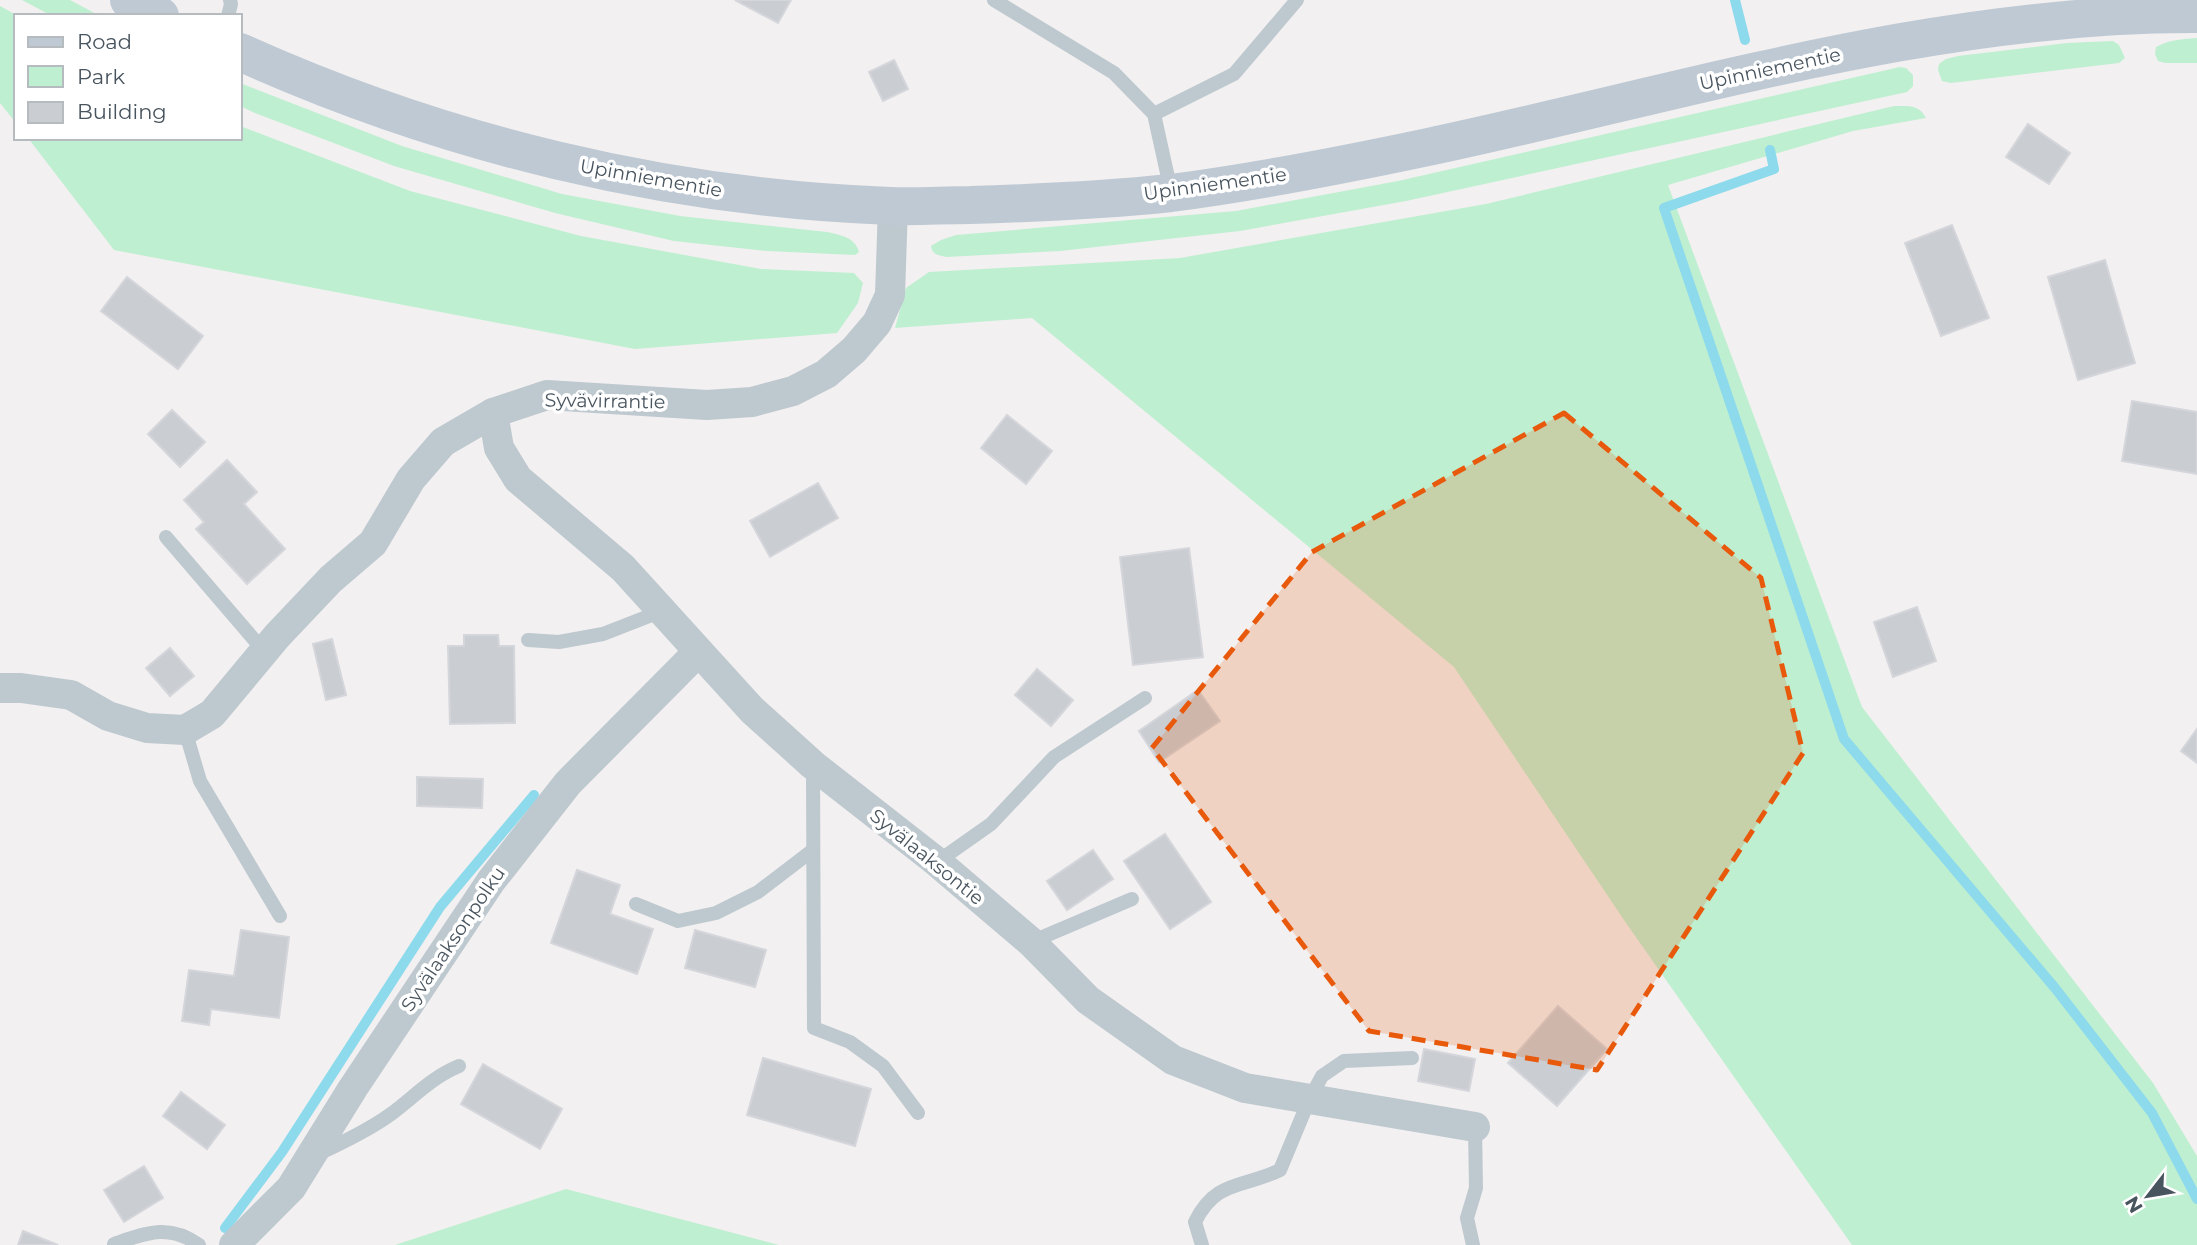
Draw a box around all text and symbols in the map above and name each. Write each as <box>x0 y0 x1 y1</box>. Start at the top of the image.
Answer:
legend <box>14 14 242 140</box>
text: Road <box>77 29 132 54</box>
street label: Upinniementie <box>1697 43 1843 95</box>
text: Park <box>77 64 125 89</box>
text: Building <box>77 99 167 124</box>
street label: Upinniementie <box>578 154 724 202</box>
street label: Upinniementie <box>1142 163 1288 205</box>
street label: Syvävirrantie <box>544 388 666 414</box>
street label: Syvälaaksontie <box>865 804 989 910</box>
street label: Syvälaaksonpolku <box>396 862 510 1016</box>
north arrow <box>2113 1161 2183 1231</box>
text: N <box>2120 1192 2148 1217</box>

